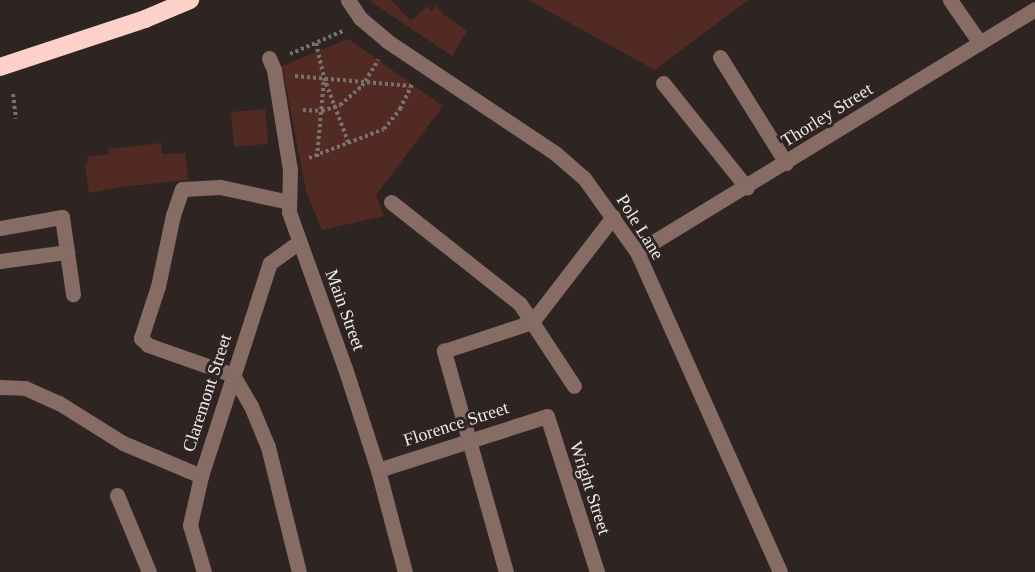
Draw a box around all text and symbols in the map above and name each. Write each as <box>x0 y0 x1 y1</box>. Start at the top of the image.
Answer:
street label: Thorley Street <box>777 78 877 152</box>
street label: Pole Lane <box>612 191 668 263</box>
street label: Main Street <box>320 267 370 353</box>
street label: Claremont Street <box>178 331 236 455</box>
street label: Florence Street <box>401 397 511 451</box>
street label: Wright Street <box>565 439 615 537</box>

